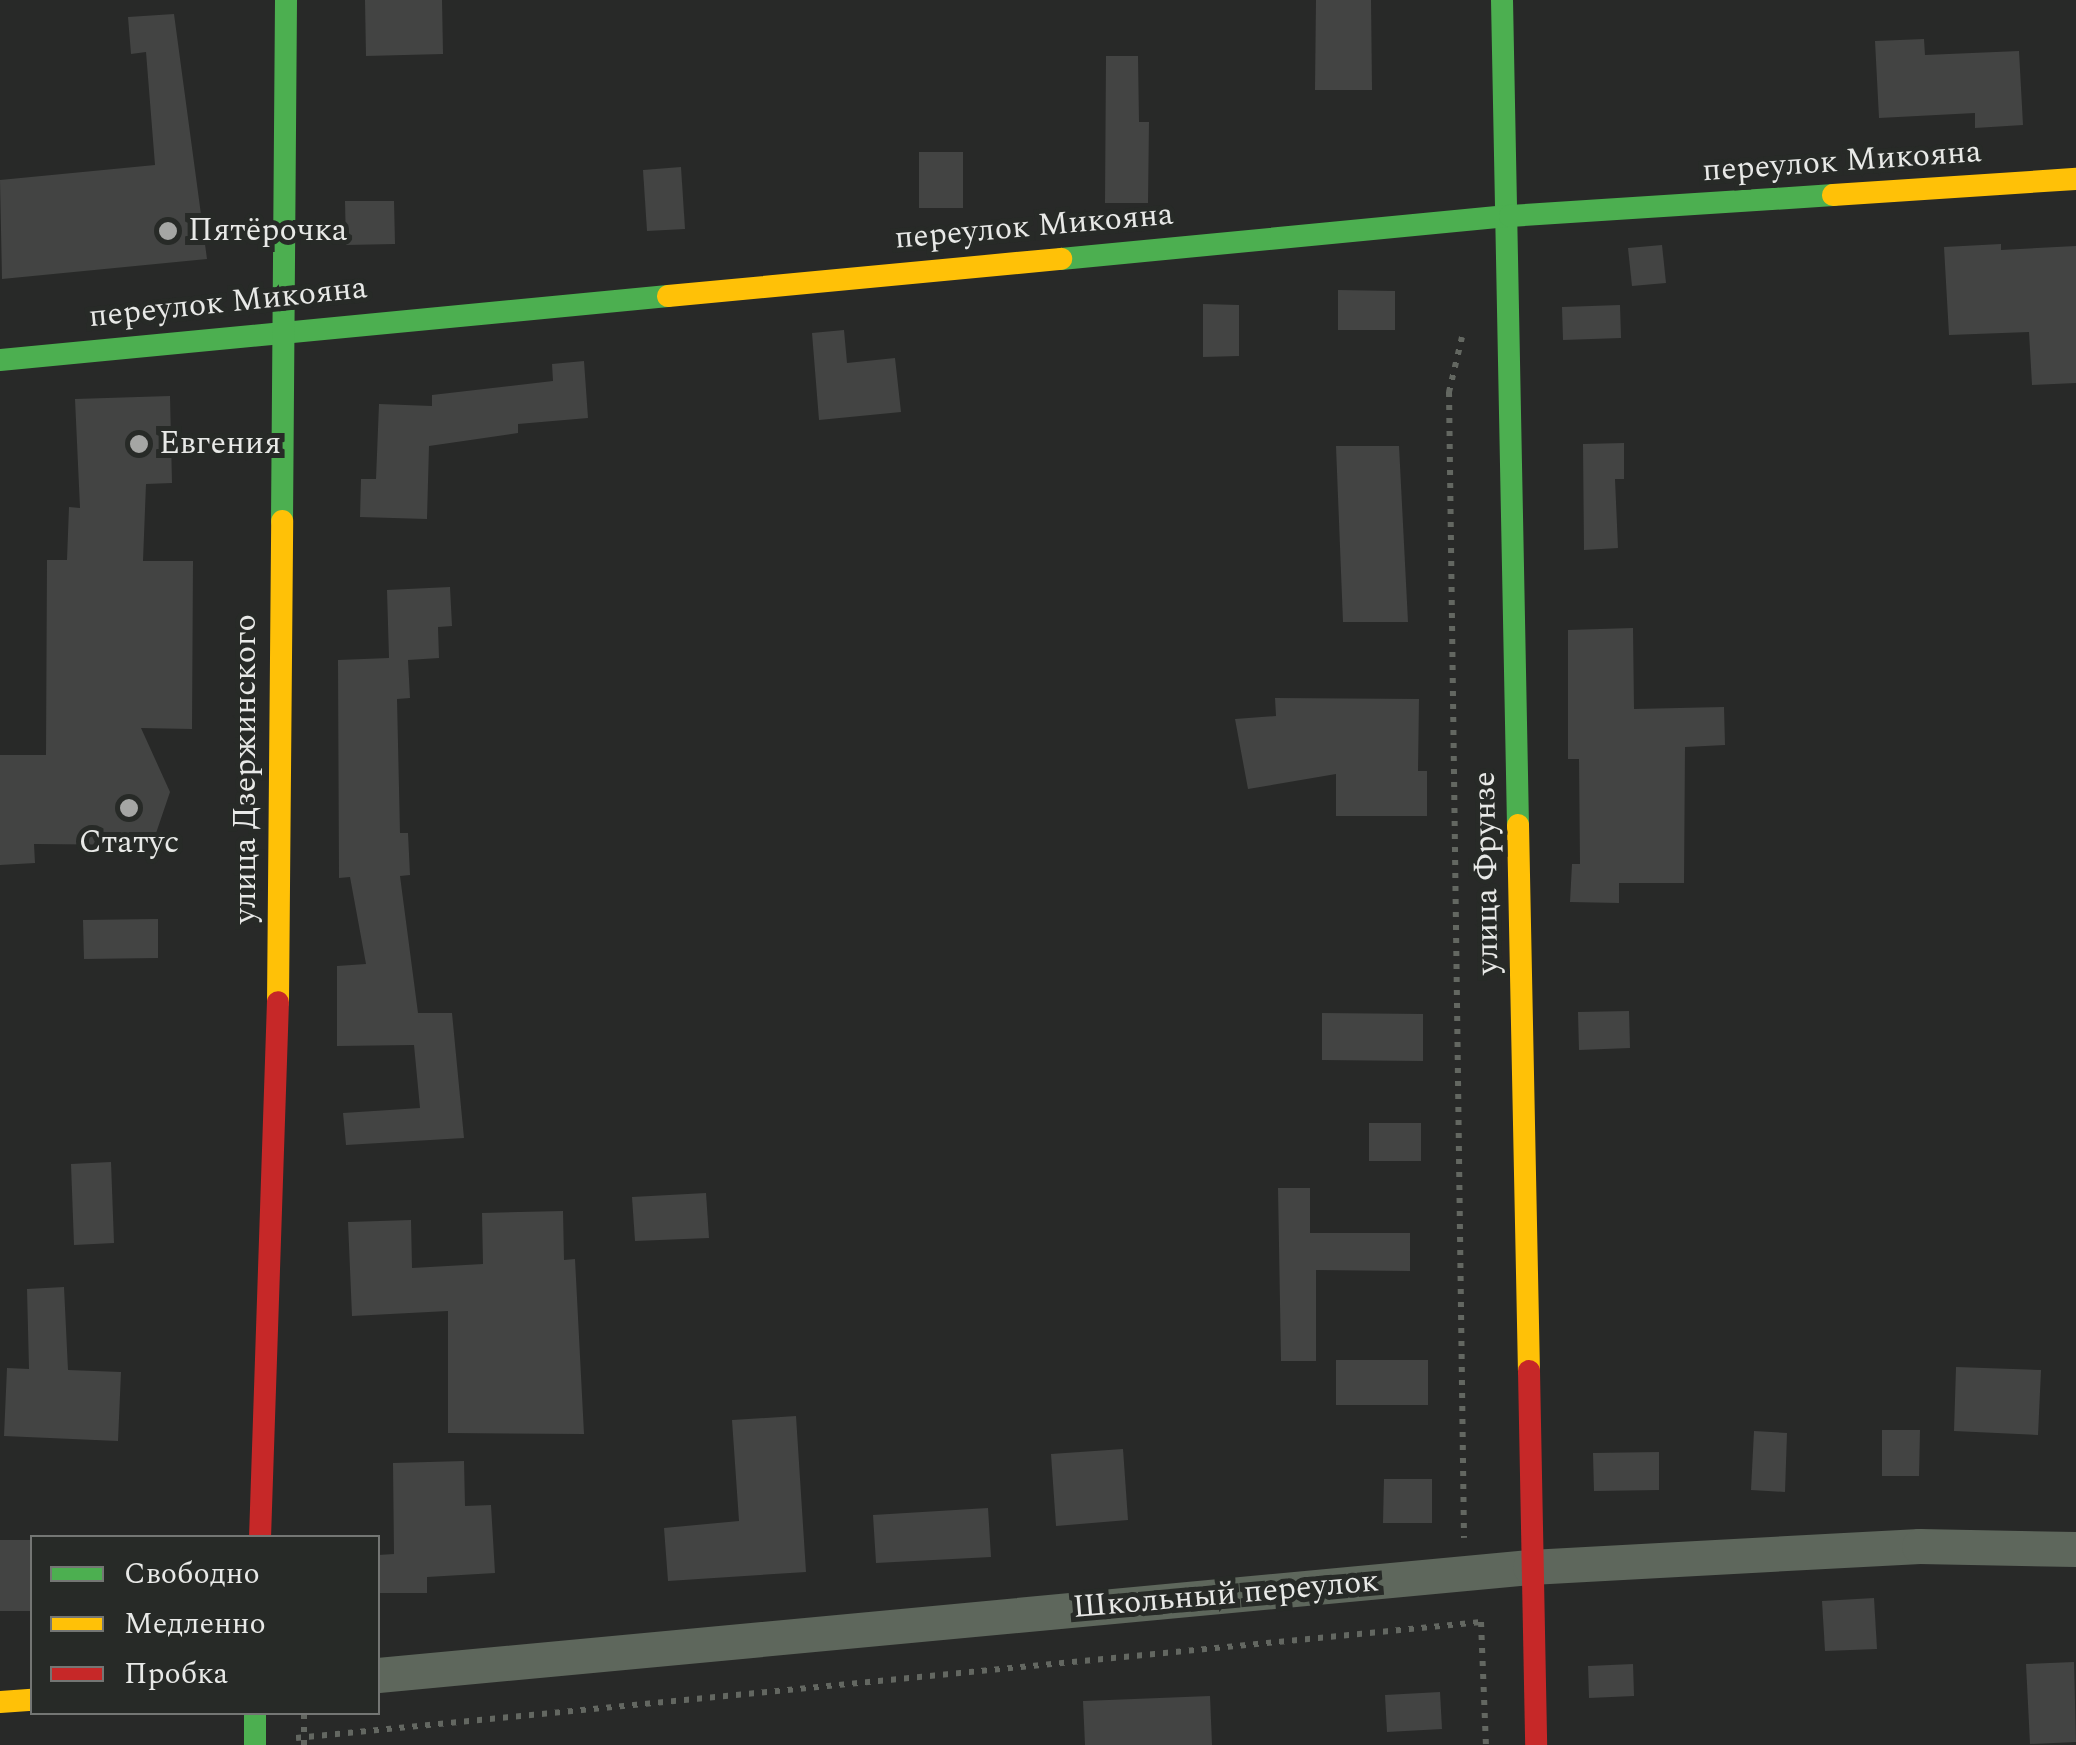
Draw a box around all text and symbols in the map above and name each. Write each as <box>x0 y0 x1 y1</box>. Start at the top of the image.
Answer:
street label: переулок Микояна <box>1701 133 1983 191</box>
street label: переулок Микояна <box>893 196 1175 258</box>
place label: Пятёрочка <box>188 212 347 250</box>
marker: Пятёрочка <box>157 220 179 242</box>
street label: переулок Микояна <box>87 269 369 337</box>
place label: Евгения <box>159 425 281 463</box>
marker: Евгения <box>128 433 150 455</box>
street label: улица Дзержинского <box>227 614 265 924</box>
street label: улица Фрунзе <box>1466 771 1508 975</box>
marker: Статус <box>118 797 140 819</box>
place label: Статус <box>79 824 179 862</box>
legend <box>30 1535 380 1715</box>
text: Свободно <box>124 1551 260 1597</box>
street label: Школьный переулок <box>1071 1562 1381 1628</box>
text: Медленно <box>124 1601 266 1647</box>
text: Пробка <box>124 1651 228 1697</box>

